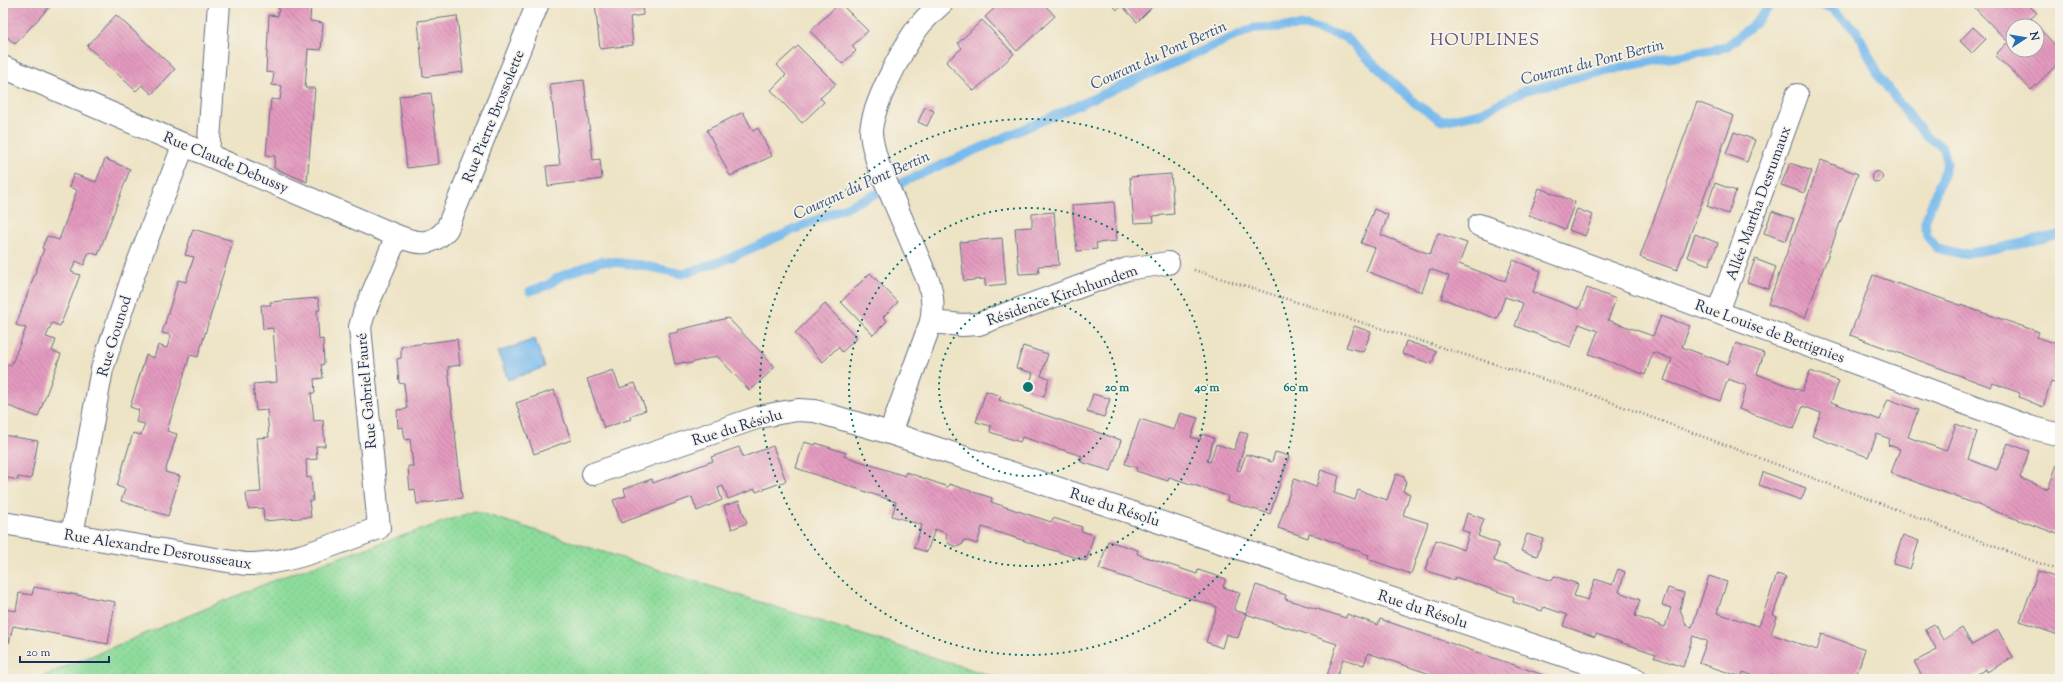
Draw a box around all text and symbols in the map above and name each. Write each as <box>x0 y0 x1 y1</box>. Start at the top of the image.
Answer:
water label: Courant du Pont Bertin <box>1087 16 1231 97</box>
north arrow <box>2005 18 2045 58</box>
district label: HOUPLINES <box>1430 29 1540 53</box>
text: N <box>2025 29 2043 42</box>
water label: Courant du Pont Bertin <box>1518 34 1667 92</box>
street label: Rue Pierre Brossolette <box>458 47 531 186</box>
street label: Allée Martha Desrumaux <box>1722 123 1797 284</box>
street label: Rue Claude Debussy <box>160 128 292 199</box>
water label: Courant du Pont Bertin <box>790 146 934 227</box>
street label: Résidence Kirchhundem <box>984 261 1141 332</box>
street label: Rue Gounod <box>93 293 138 380</box>
street label: Rue Louise de Bettignies <box>1692 296 1847 369</box>
street label: Rue Gabriel Fauré <box>352 332 383 450</box>
text: 20 m <box>1105 379 1129 397</box>
text: 40 m <box>1194 379 1219 397</box>
text: 60 m <box>1284 379 1308 397</box>
centre of rings <box>1021 380 1035 394</box>
street label: Rue du Résolu <box>690 405 785 452</box>
street label: Rue du Résolu <box>1067 484 1163 533</box>
street label: Rue Alexandre Desrousseaux <box>62 525 253 576</box>
street label: Rue du Résolu <box>1375 586 1471 635</box>
scale bar <box>20 638 109 664</box>
text: 20 m <box>26 644 51 662</box>

